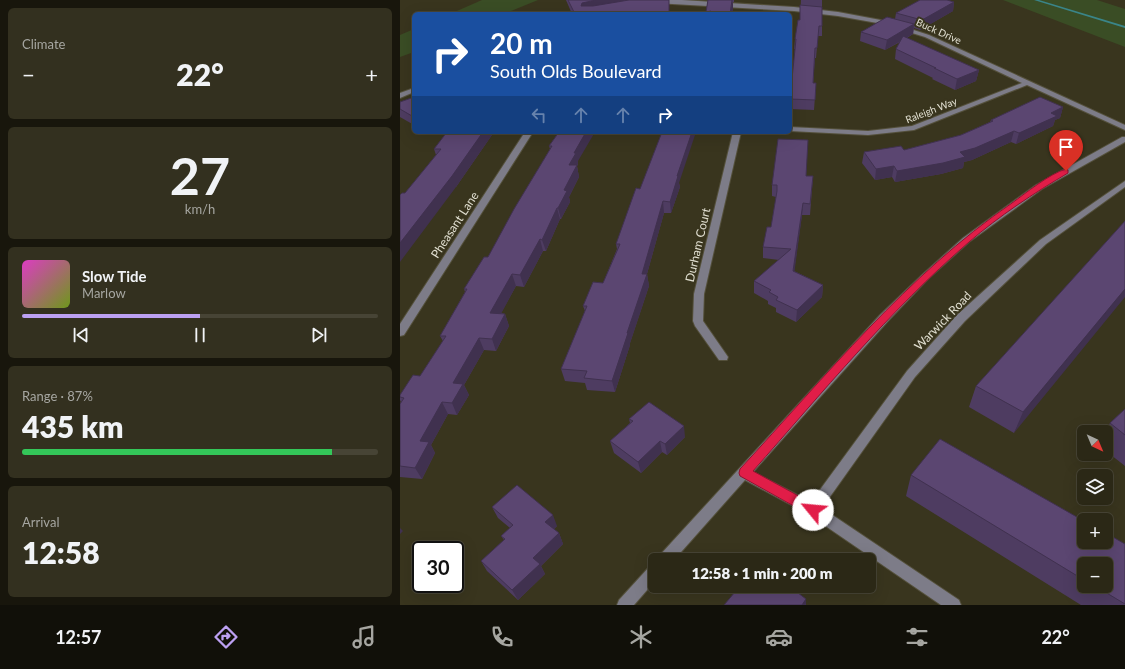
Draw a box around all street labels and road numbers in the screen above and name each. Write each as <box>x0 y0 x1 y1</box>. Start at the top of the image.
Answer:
street label: Buck Drive <box>915 16 963 46</box>
street label: Raleigh Way <box>904 94 959 125</box>
street label: Pheasant Lane <box>427 189 482 261</box>
street label: Durham Court <box>682 206 713 283</box>
street label: Warwick Road <box>911 288 974 353</box>

